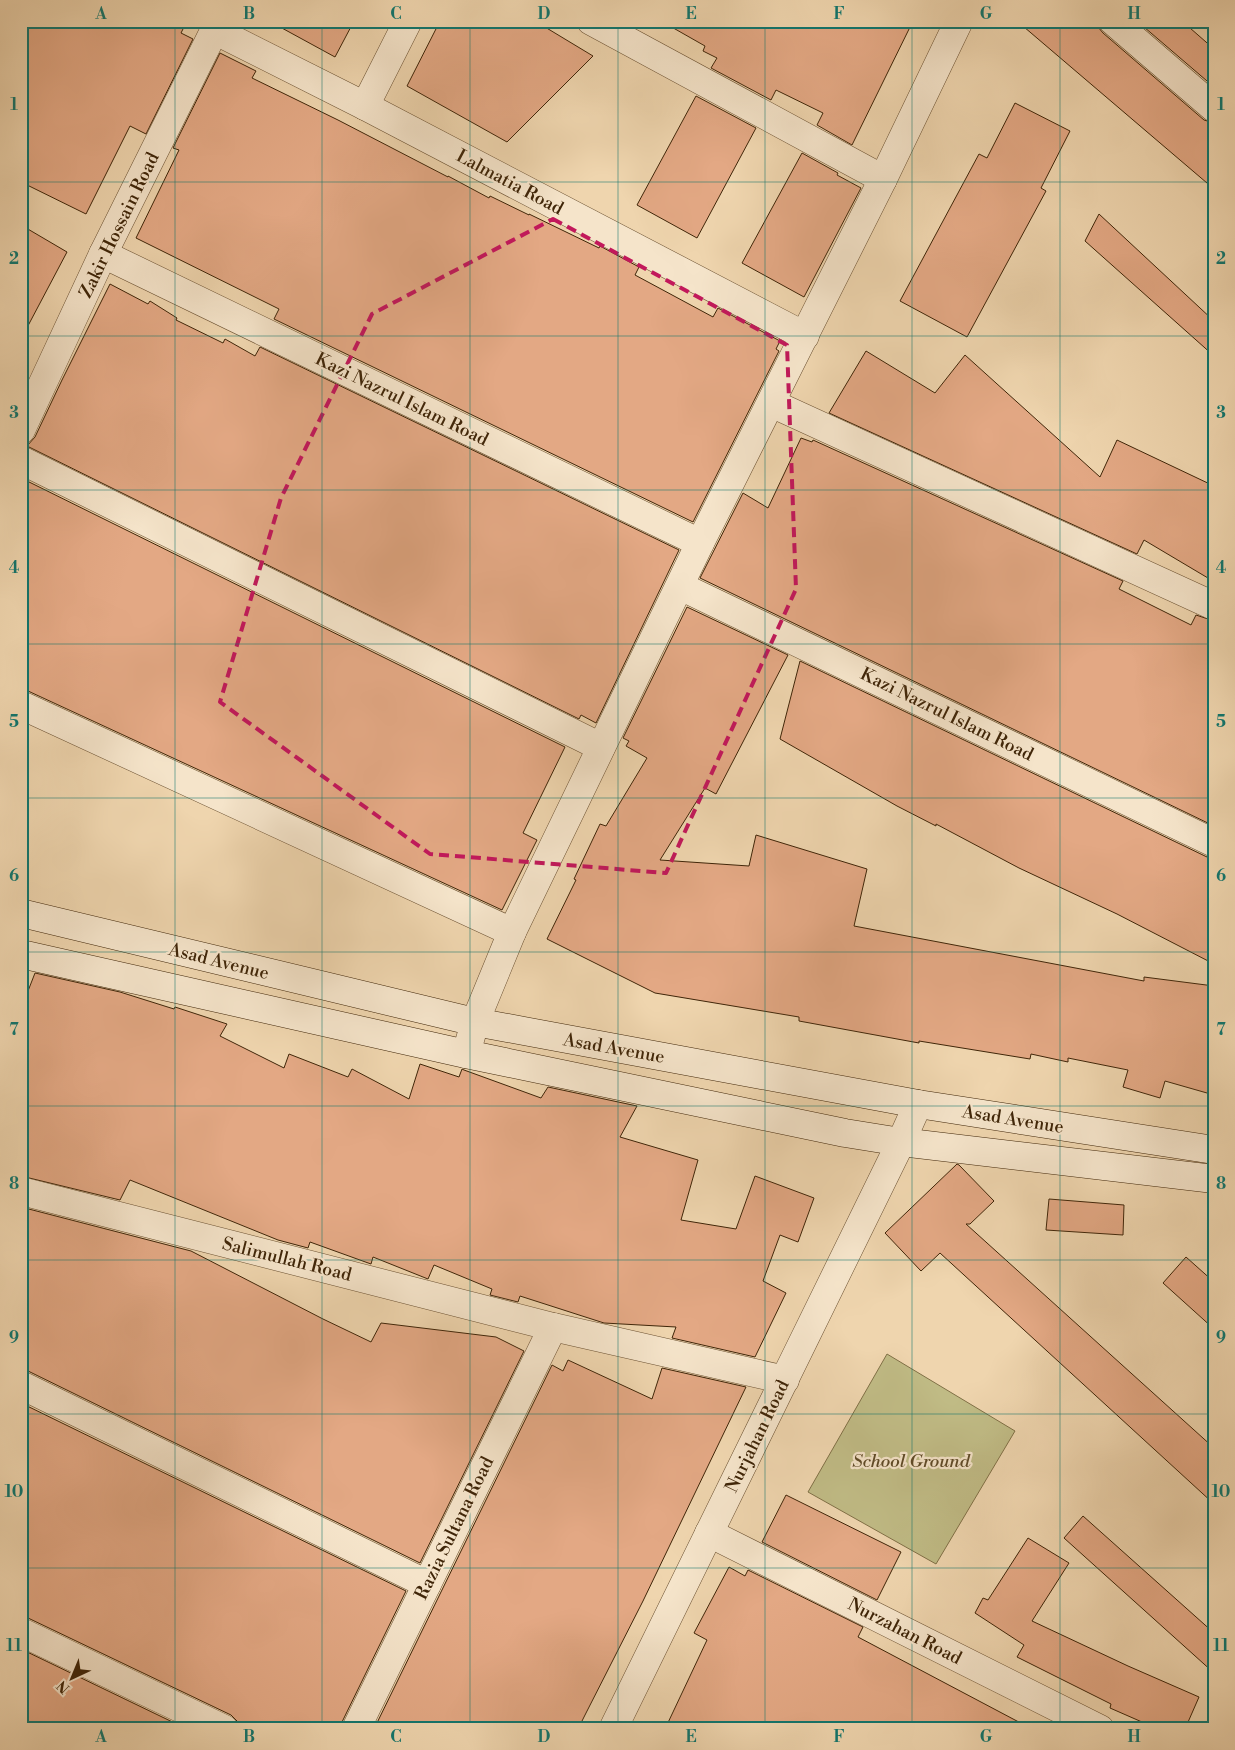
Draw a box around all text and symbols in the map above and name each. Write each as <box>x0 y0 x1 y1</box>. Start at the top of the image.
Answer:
text: A <box>94 4 107 24</box>
text: B <box>243 4 255 24</box>
text: C <box>390 4 402 24</box>
text: D <box>538 4 551 24</box>
text: E <box>685 4 697 24</box>
text: F <box>833 4 845 24</box>
text: G <box>980 4 993 24</box>
text: H <box>1127 4 1141 24</box>
text: 1 <box>10 95 18 115</box>
text: 1 <box>1217 95 1225 115</box>
street label: Lalmatia Road <box>452 145 568 221</box>
street label: Zakir Hossain Road <box>74 148 165 302</box>
text: 2 <box>9 249 19 269</box>
text: 2 <box>1216 249 1226 269</box>
street label: Kazi Nazrul Islam Road <box>311 347 493 452</box>
text: 3 <box>9 403 19 423</box>
text: 3 <box>1216 403 1226 423</box>
text: 4 <box>9 558 20 578</box>
text: 4 <box>1216 558 1227 578</box>
street label: Kazi Nazrul Islam Road <box>856 662 1038 767</box>
text: 5 <box>9 712 19 732</box>
text: 5 <box>1216 712 1226 732</box>
text: 6 <box>9 866 19 886</box>
text: 6 <box>1216 866 1226 886</box>
street label: Asad Avenue <box>165 938 271 985</box>
text: 7 <box>9 1020 19 1040</box>
text: 7 <box>1216 1020 1226 1040</box>
street label: Asad Avenue <box>560 1028 666 1069</box>
street label: Asad Avenue <box>959 1100 1065 1139</box>
text: 8 <box>9 1174 19 1194</box>
text: 8 <box>1216 1174 1226 1194</box>
street label: Salimullah Road <box>220 1232 355 1287</box>
text: 9 <box>9 1328 19 1348</box>
text: 9 <box>1216 1328 1226 1348</box>
street label: Nurjahan Road <box>720 1375 795 1496</box>
park label: School Ground <box>852 1450 971 1473</box>
street label: Razia Sultana Road <box>410 1452 499 1604</box>
text: 10 <box>5 1482 23 1502</box>
text: 10 <box>1212 1482 1230 1502</box>
street label: Nurzahan Road <box>844 1593 966 1670</box>
text: 11 <box>6 1636 22 1656</box>
text: 11 <box>1213 1636 1229 1656</box>
north arrow <box>48 1652 98 1702</box>
text: N <box>53 1676 74 1697</box>
text: A <box>94 1727 107 1747</box>
text: B <box>243 1727 255 1747</box>
text: C <box>390 1727 402 1747</box>
text: D <box>538 1727 551 1747</box>
text: E <box>685 1727 697 1747</box>
text: F <box>833 1727 845 1747</box>
text: G <box>980 1727 993 1747</box>
text: H <box>1127 1727 1141 1747</box>

